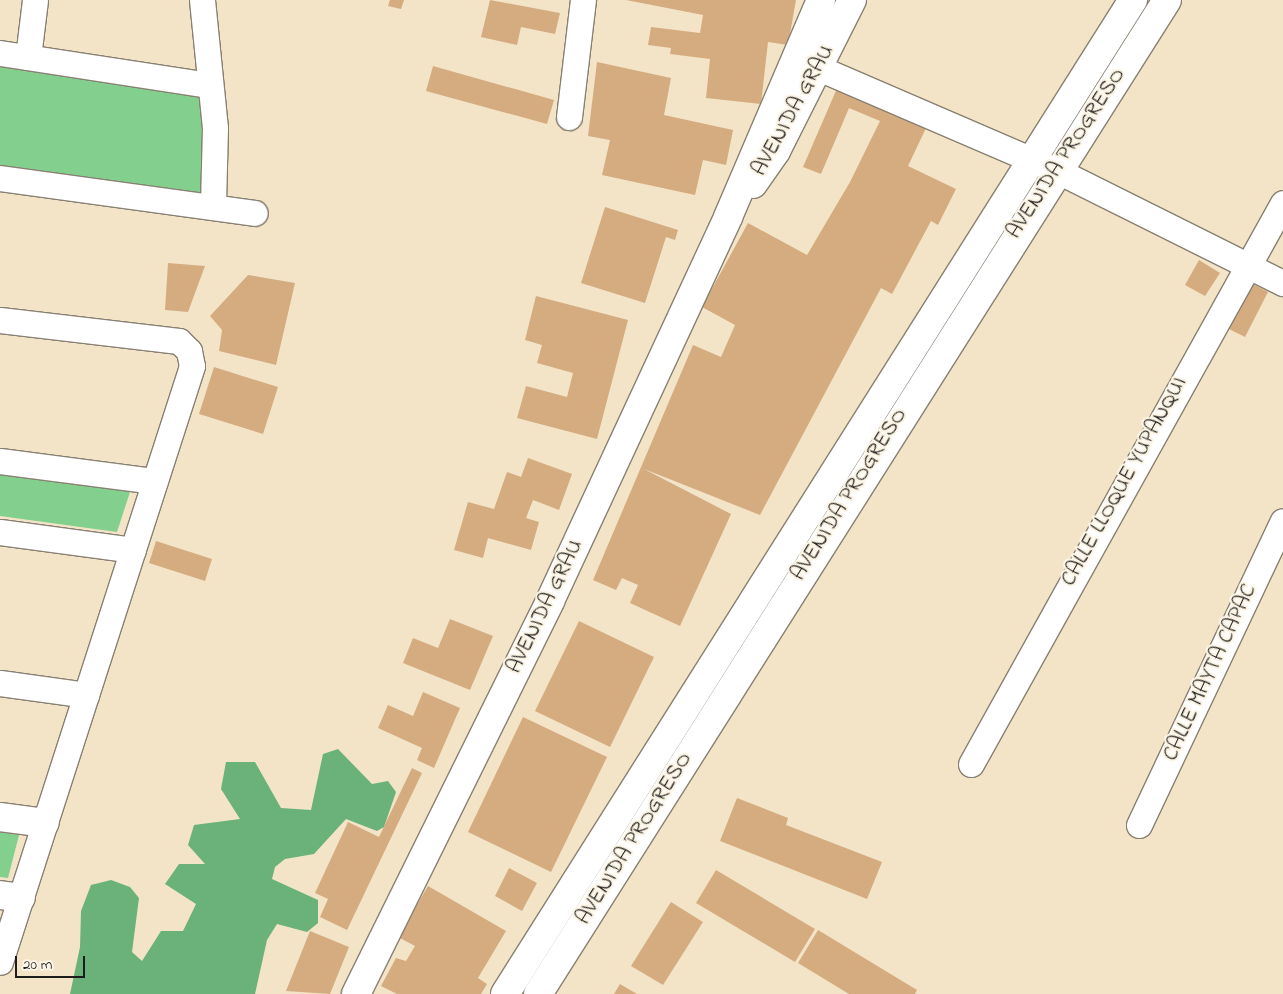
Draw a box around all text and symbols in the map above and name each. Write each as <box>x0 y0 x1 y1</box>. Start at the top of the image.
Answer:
street label: AVENIDA GRAU <box>747 41 841 181</box>
street label: AVENIDA PROGRESO <box>1002 64 1132 244</box>
street label: CALLE LLOQUE YUPANQUI <box>1056 373 1194 591</box>
street label: AVENIDA PROGRESO <box>786 404 914 586</box>
street label: AVENIDA GRAU <box>502 536 590 678</box>
street label: CALLE MAYTA CAPAC <box>1158 580 1264 766</box>
street label: AVENIDA PROGRESO <box>571 748 699 930</box>
scale bar <box>18 946 88 978</box>
text: 20 m <box>23 954 52 976</box>

